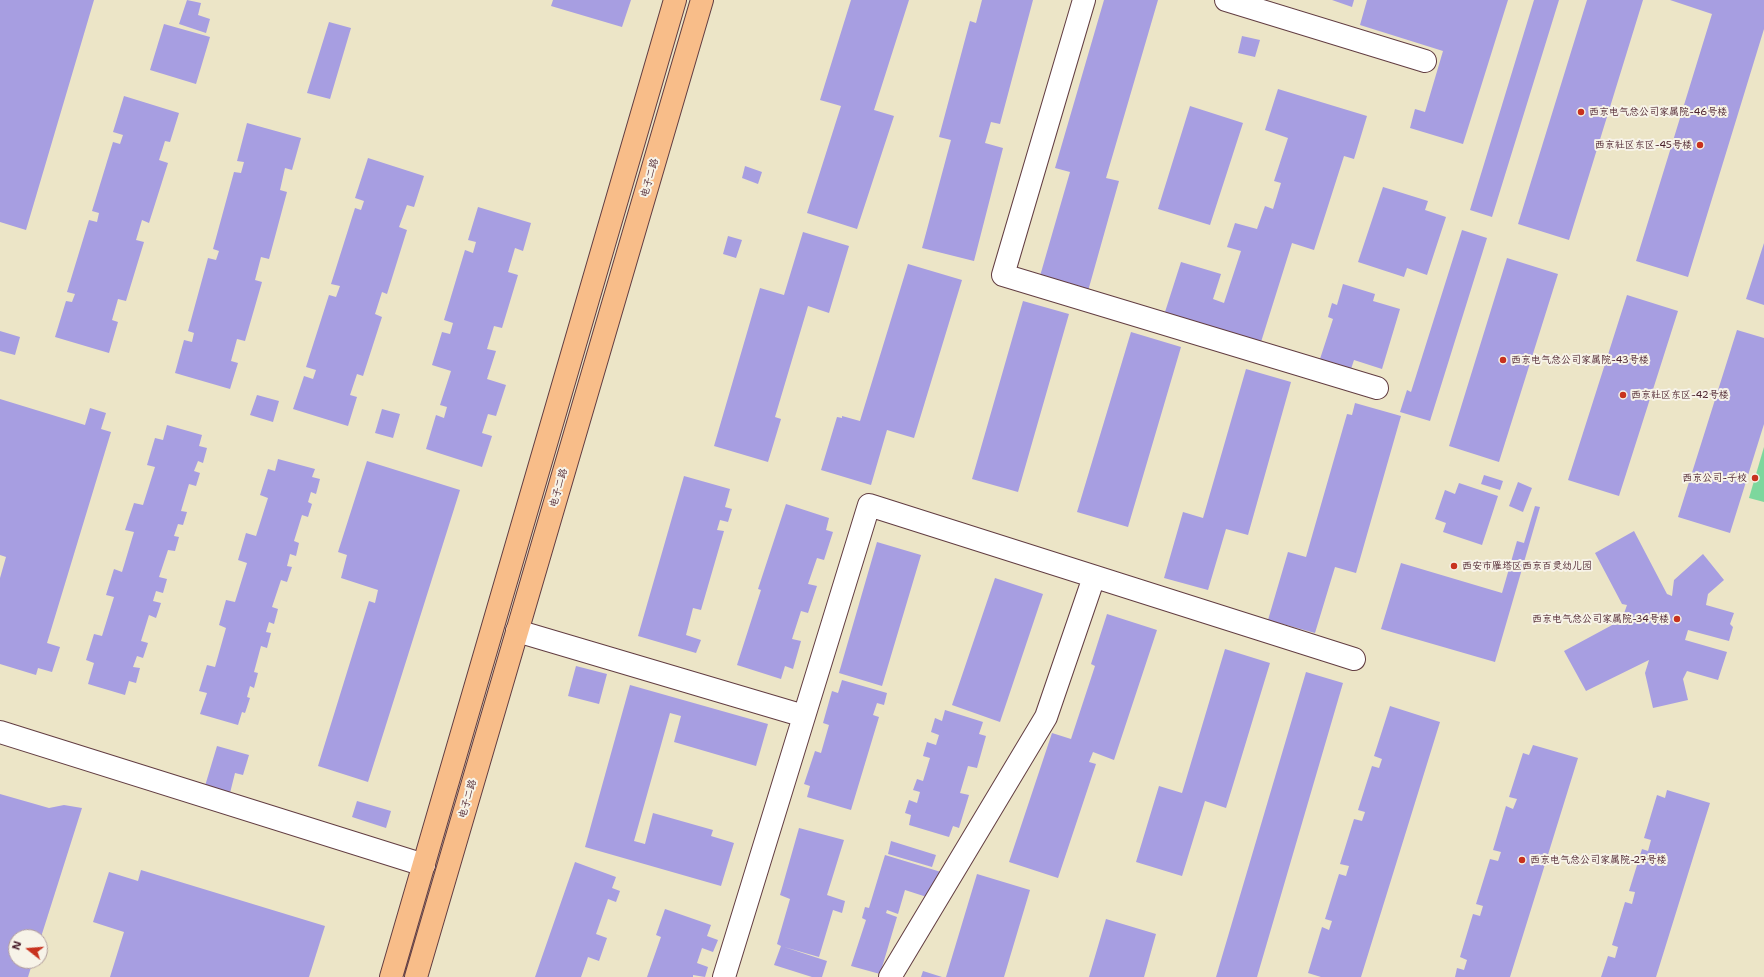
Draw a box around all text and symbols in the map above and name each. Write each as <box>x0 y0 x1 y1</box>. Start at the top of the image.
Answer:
place label: 西京电气总公司家属院-46号楼 <box>1589 106 1727 118</box>
marker: 西京电气总公司家属院-46号楼 <box>1576 107 1586 117</box>
place label: 西京社区东区-45号楼 <box>1595 139 1692 151</box>
marker: 西京社区东区-45号楼 <box>1695 140 1705 150</box>
street label: 电子二路 <box>639 157 661 199</box>
place label: 西京电气总公司家属院-43号楼 <box>1511 354 1649 366</box>
marker: 西京电气总公司家属院-43号楼 <box>1498 355 1508 365</box>
place label: 西京社区东区-42号楼 <box>1631 389 1729 401</box>
marker: 西京社区东区-42号楼 <box>1618 390 1628 400</box>
street label: 电子二路 <box>548 467 570 509</box>
place label: 西京公司-子校 <box>1682 472 1747 484</box>
marker: 西京公司-子校 <box>1750 473 1760 483</box>
place label: 西安市雁塔区西京百灵幼儿园 <box>1462 560 1592 572</box>
marker: 西安市雁塔区西京百灵幼儿园 <box>1449 561 1459 571</box>
place label: 西京电气总公司家属院-34号楼 <box>1532 613 1669 625</box>
marker: 西京电气总公司家属院-34号楼 <box>1672 614 1682 624</box>
street label: 电子二路 <box>457 778 479 820</box>
place label: 西京电气总公司家属院-27号楼 <box>1530 854 1667 866</box>
marker: 西京电气总公司家属院-27号楼 <box>1517 855 1527 865</box>
north arrow <box>8 929 48 969</box>
text: N <box>9 939 25 952</box>

